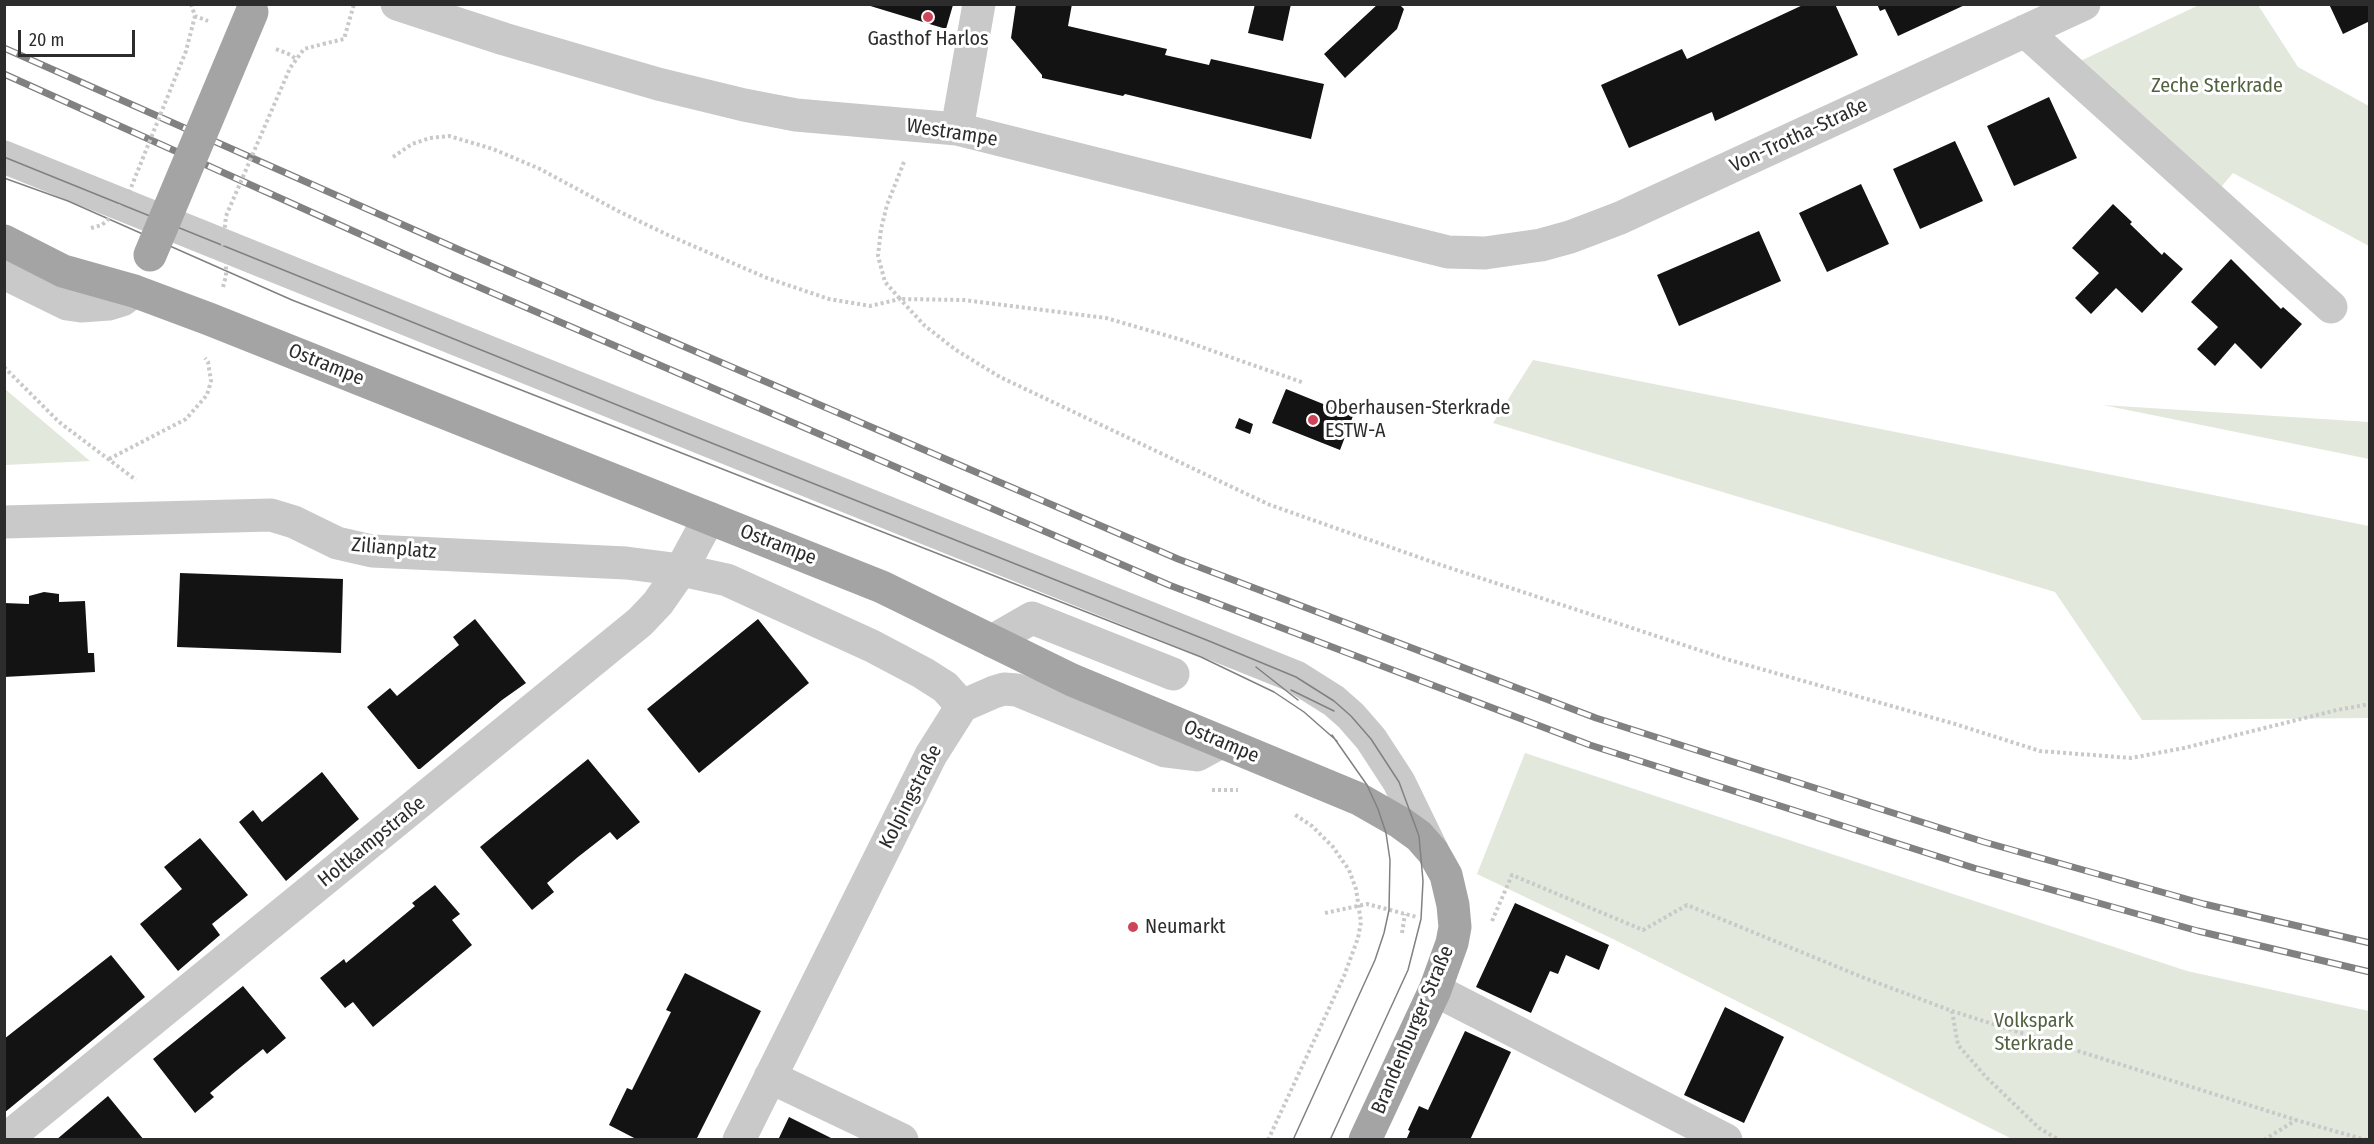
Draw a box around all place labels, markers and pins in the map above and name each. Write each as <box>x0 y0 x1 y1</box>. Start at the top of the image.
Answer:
marker: Gasthof Harlos <box>921 10 935 24</box>
place label: Gasthof Harlos <box>867 27 989 51</box>
place label: Oberhausen-Sterkrade ESTW-A <box>1325 396 1510 443</box>
marker: Oberhausen-Sterkrade ESTW-A <box>1306 413 1320 427</box>
place label: Neumarkt <box>1145 915 1225 939</box>
marker: Neumarkt <box>1126 920 1140 934</box>

